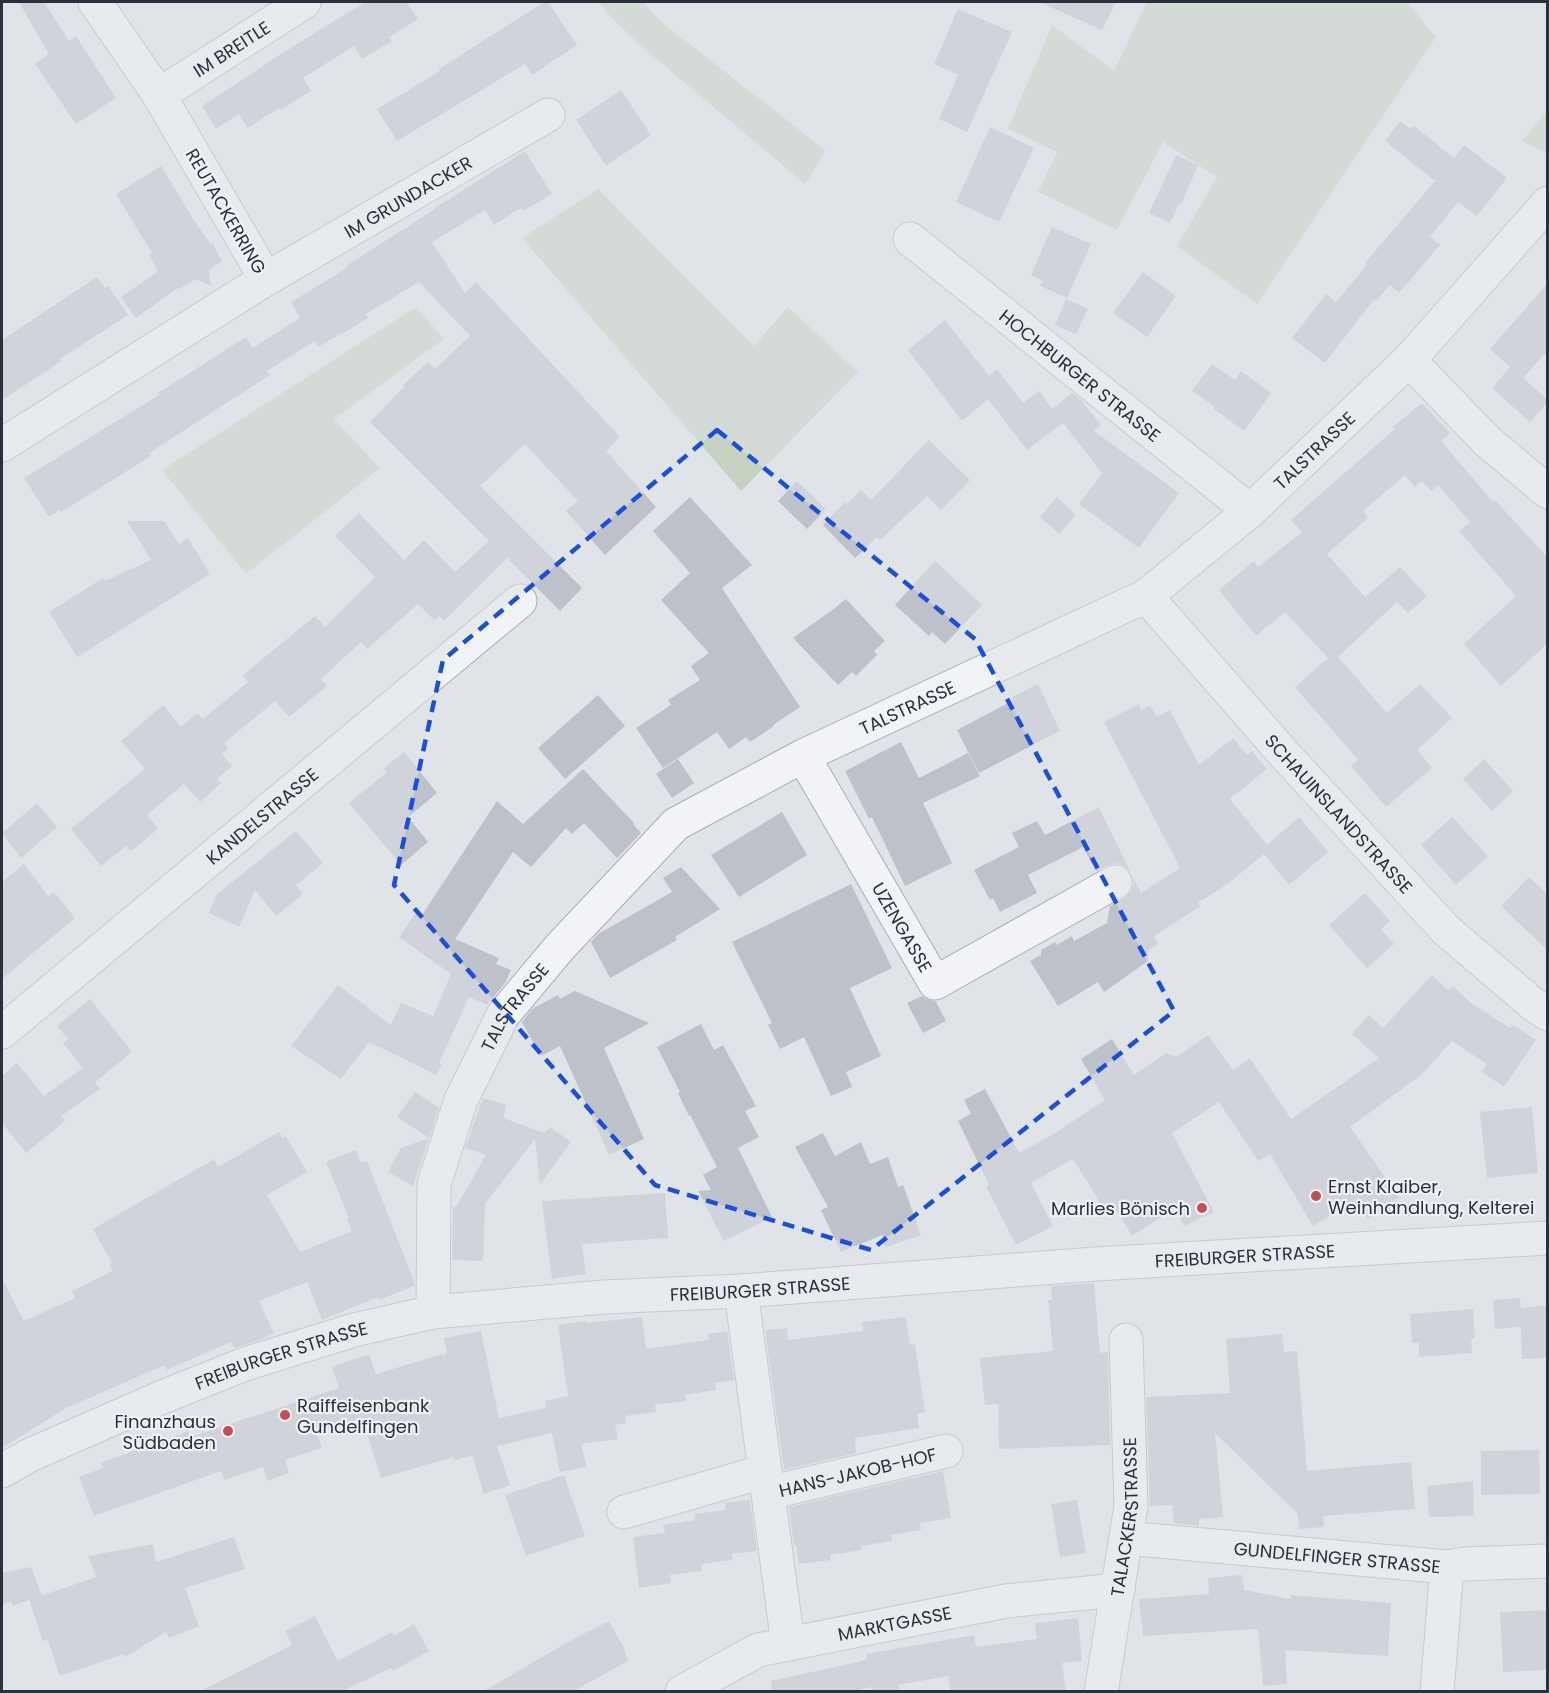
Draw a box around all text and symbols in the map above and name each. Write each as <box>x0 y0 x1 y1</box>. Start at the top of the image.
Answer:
street label: IM BREITLE <box>188 15 275 83</box>
street label: REUTACKERRING <box>180 144 272 278</box>
street label: IM GRUNDACKER <box>339 149 476 244</box>
street label: HOCHBURGER STRASSE <box>994 303 1166 447</box>
street label: TALSTRASSE <box>1268 406 1360 495</box>
street label: TALSTRASSE <box>855 674 959 741</box>
street label: SCHAUINSLANDSTRASSE <box>1260 729 1419 899</box>
street label: KANDELSTRASSE <box>200 762 323 870</box>
street label: UZENGASSE <box>867 878 939 977</box>
street label: TALSTRASSE <box>475 957 554 1055</box>
place label: Ernst Klaiber, Weinhandlung, Kelterei <box>1328 1174 1534 1220</box>
marker: Ernst Klaiber, Weinhandlung, Kelterei <box>1309 1189 1323 1203</box>
place label: Marlies Bönisch <box>1051 1196 1190 1221</box>
marker: Marlies Bönisch <box>1195 1201 1209 1215</box>
street label: FREIBURGER STRASSE <box>1154 1238 1336 1273</box>
street label: FREIBURGER STRASSE <box>669 1270 851 1307</box>
street label: FREIBURGER STRASSE <box>191 1315 370 1395</box>
place label: Raiffeisenbank Gundelfingen <box>297 1393 430 1439</box>
marker: Raiffeisenbank Gundelfingen <box>278 1408 292 1422</box>
place label: Finanzhaus Südbaden <box>114 1409 216 1455</box>
marker: Finanzhaus Südbaden <box>221 1424 235 1438</box>
street label: TALACKERSTRASSE <box>1104 1437 1144 1598</box>
street label: HANS-JAKOB-HOF <box>776 1441 939 1503</box>
street label: GUNDELFINGER STRASSE <box>1233 1535 1442 1579</box>
street label: MARKTGASSE <box>835 1600 954 1646</box>

